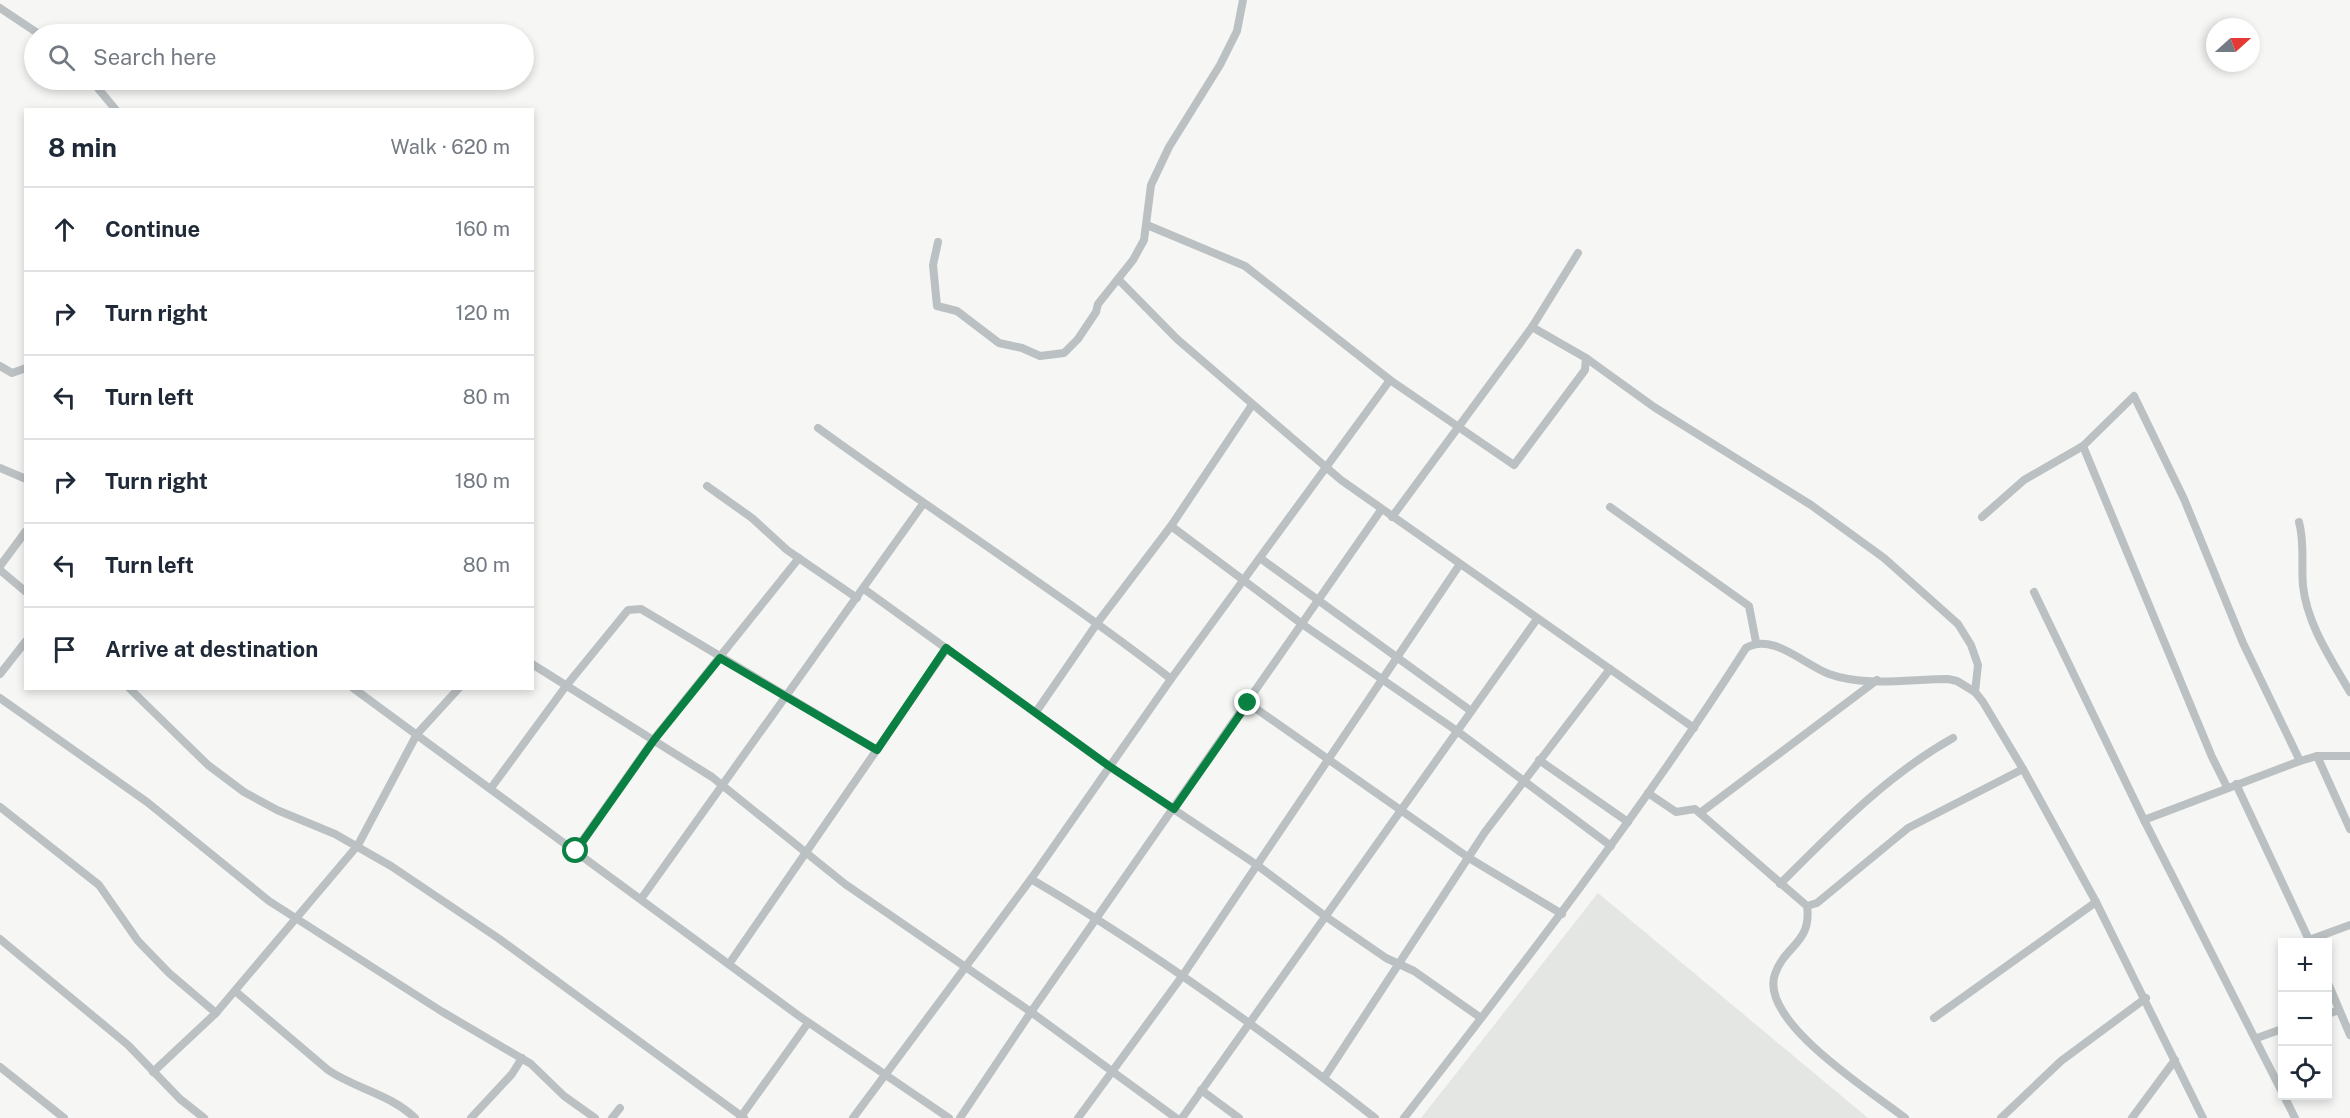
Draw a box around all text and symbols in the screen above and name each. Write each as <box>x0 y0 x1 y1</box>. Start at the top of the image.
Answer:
north arrow <box>2206 18 2260 72</box>
search box <box>24 24 534 90</box>
icon: search <box>45 41 78 74</box>
text: Search here <box>93 44 217 70</box>
text: 8 min <box>48 132 117 163</box>
text: Walk · 620 m <box>391 135 510 159</box>
icon: ahead <box>48 213 81 246</box>
text: Continue <box>105 216 200 242</box>
text: 160 m <box>455 217 510 241</box>
icon: right <box>48 297 81 330</box>
text: Turn right <box>105 300 208 326</box>
text: 120 m <box>456 301 510 325</box>
icon: left <box>48 381 81 414</box>
text: Turn left <box>105 384 194 410</box>
text: 80 m <box>463 385 510 409</box>
icon: right <box>48 465 81 498</box>
text: Turn right <box>105 468 208 494</box>
text: 180 m <box>455 469 510 493</box>
icon: left <box>48 549 81 582</box>
text: Turn left <box>105 552 194 578</box>
text: 80 m <box>463 553 510 577</box>
icon: arrive <box>48 633 81 666</box>
text: Arrive at destination <box>105 636 318 662</box>
route end <box>1234 689 1260 715</box>
route start <box>562 837 588 863</box>
map controls <box>2278 938 2332 1100</box>
button: + <box>2278 938 2332 992</box>
button: − <box>2278 992 2332 1046</box>
button: locate <box>2278 1046 2332 1100</box>

